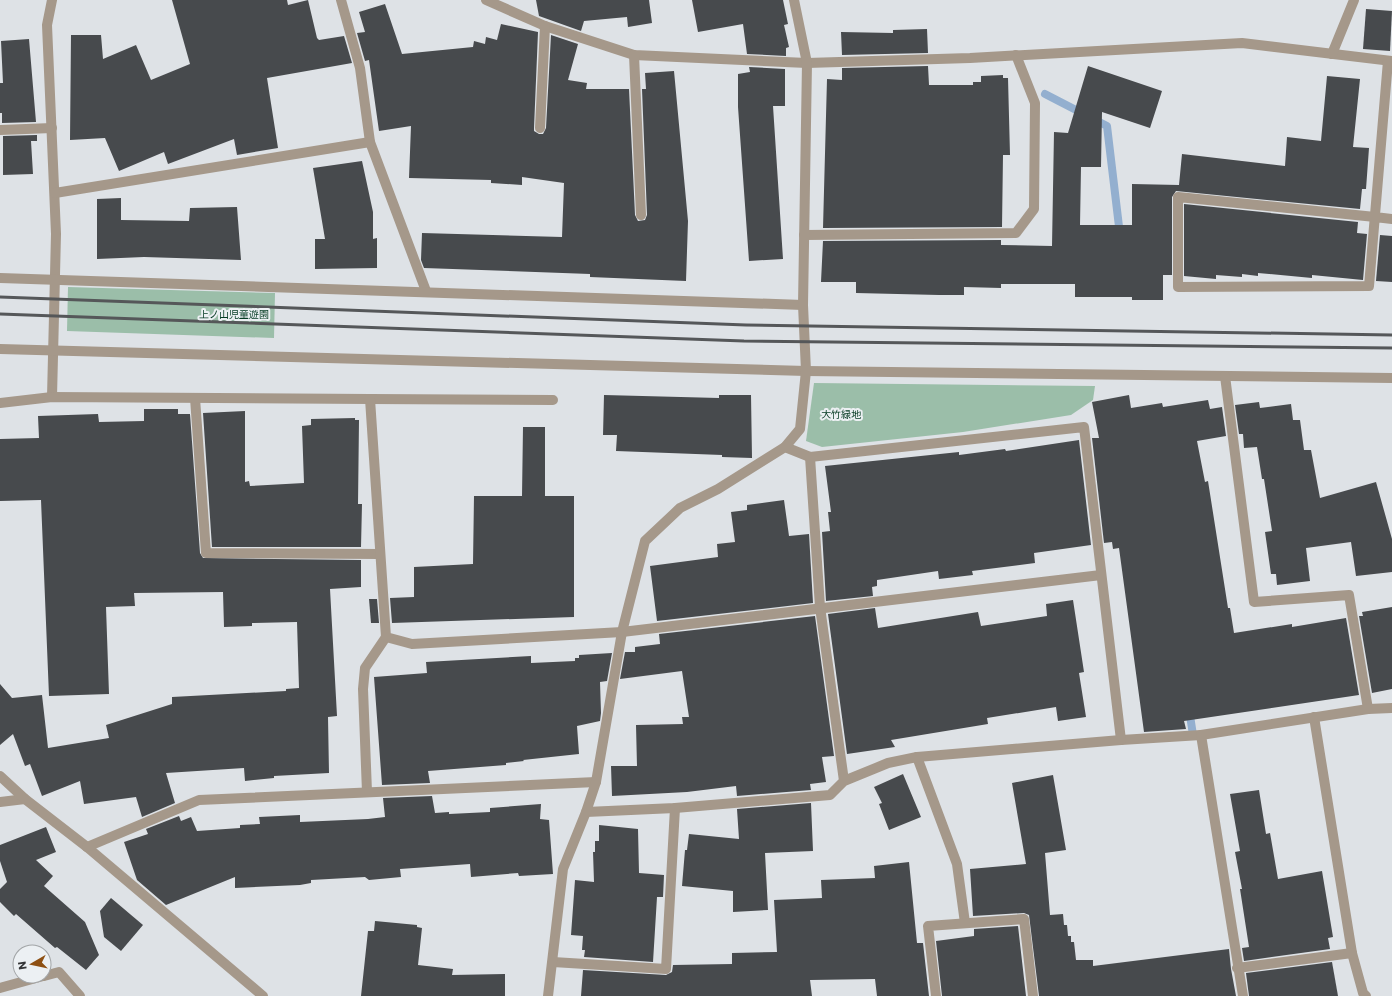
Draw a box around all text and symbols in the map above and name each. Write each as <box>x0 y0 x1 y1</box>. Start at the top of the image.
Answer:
park label: 上ノ山児童遊園 <box>199 307 269 322</box>
park label: 大竹緑地 <box>821 407 862 422</box>
north arrow <box>12 944 52 984</box>
text: N <box>14 960 31 971</box>

